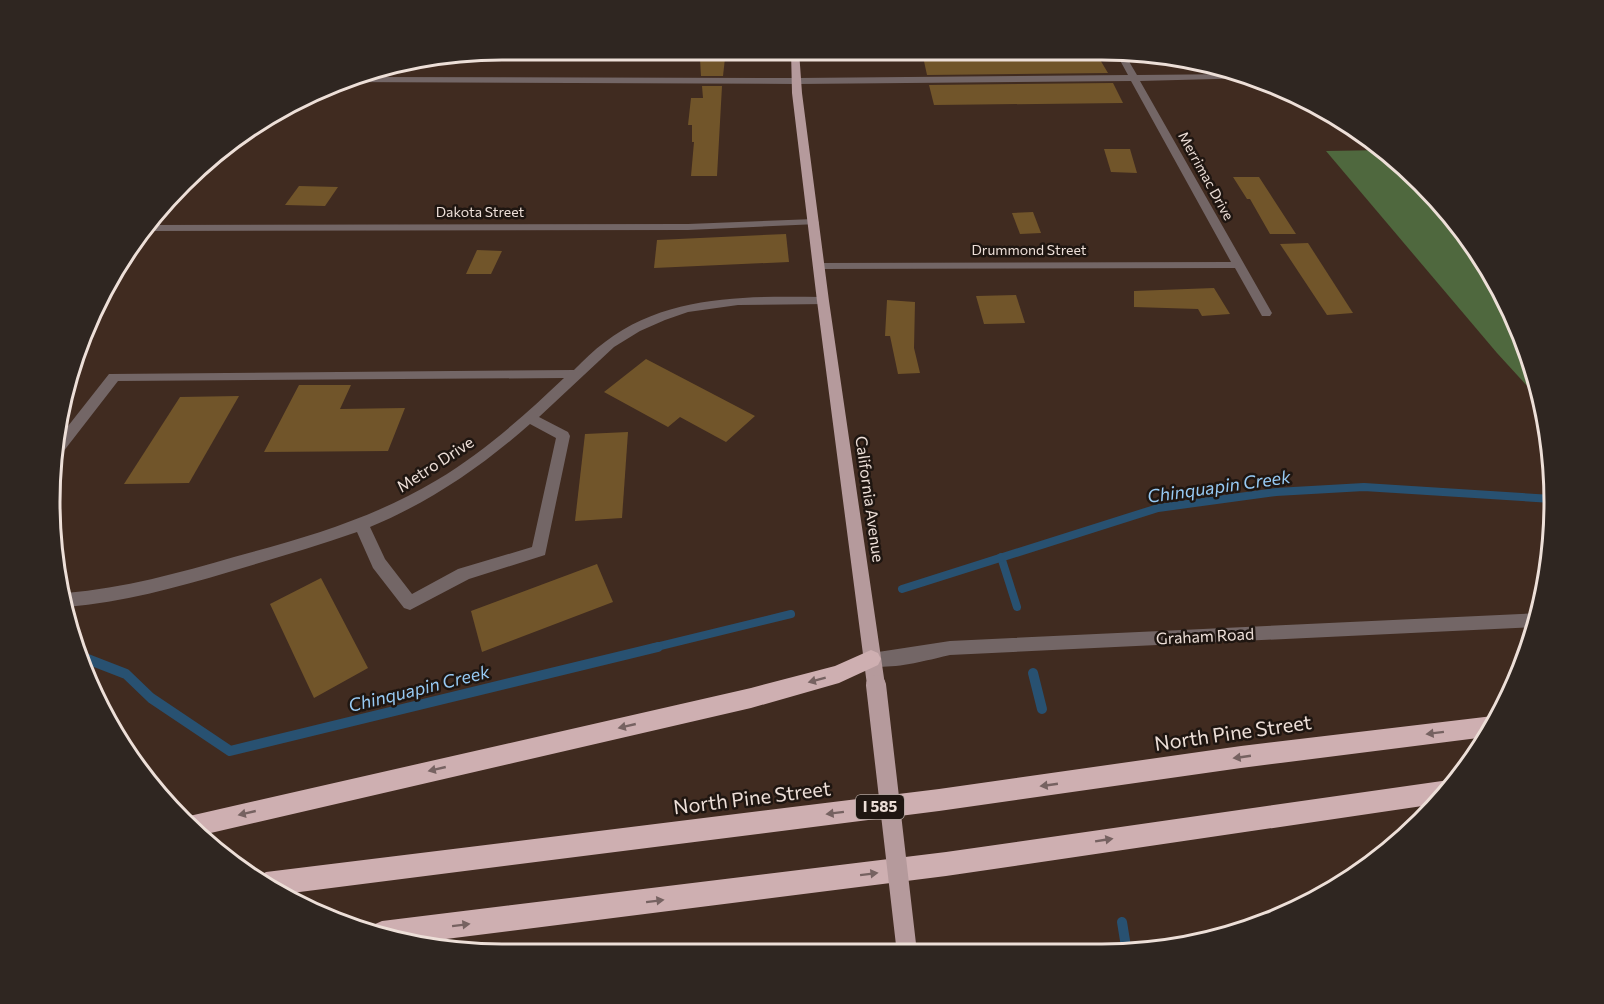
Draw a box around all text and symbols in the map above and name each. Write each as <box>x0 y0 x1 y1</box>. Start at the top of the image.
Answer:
street label: Merrimac Drive <box>1175 129 1238 223</box>
street label: Dakota Street <box>436 203 524 220</box>
street label: Drummond Street <box>972 241 1087 258</box>
street label: Metro Drive <box>393 432 477 495</box>
street label: California Avenue <box>852 435 889 563</box>
water label: Chinquapin Creek <box>1146 465 1293 507</box>
street label: Graham Road <box>1155 623 1255 648</box>
water label: Chinquapin Creek <box>346 660 493 716</box>
one-way arrow <box>808 676 826 685</box>
street label: North Pine Street <box>1153 709 1313 755</box>
one-way arrow <box>618 722 637 731</box>
one-way arrow <box>1426 728 1445 738</box>
one-way arrow <box>1232 753 1251 762</box>
one-way arrow <box>428 765 447 775</box>
street label: North Pine Street <box>672 775 832 819</box>
one-way arrow <box>1039 780 1058 789</box>
road number: I 585 <box>856 795 904 819</box>
one-way arrow <box>825 808 844 818</box>
one-way arrow <box>237 809 256 818</box>
one-way arrow <box>1094 835 1113 844</box>
one-way arrow <box>860 869 879 878</box>
one-way arrow <box>645 896 664 906</box>
one-way arrow <box>452 920 471 929</box>

